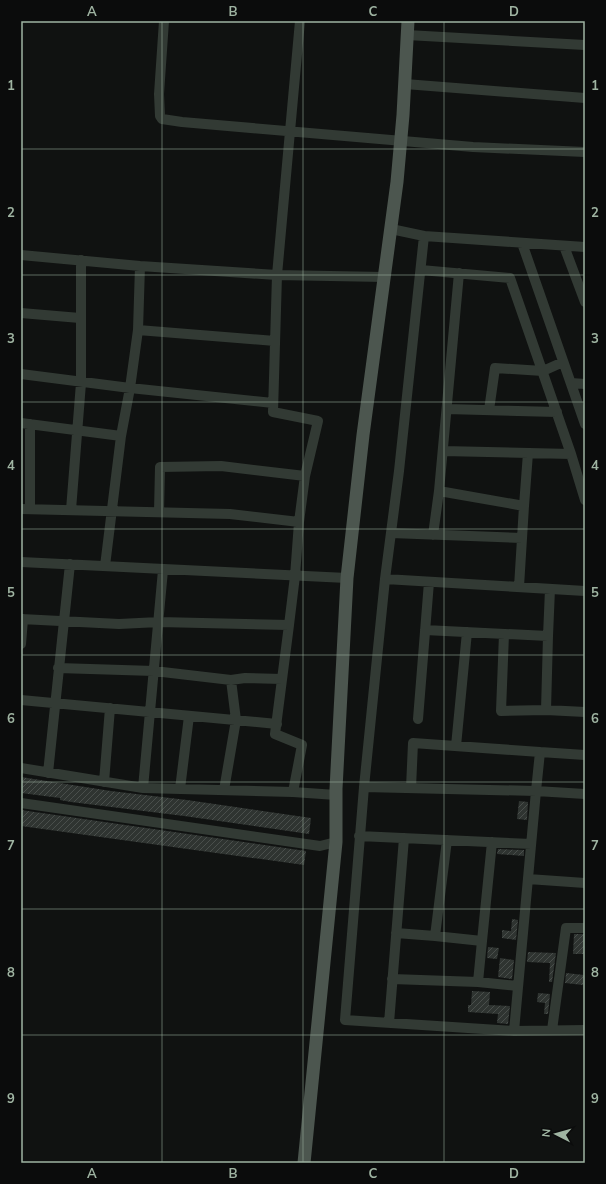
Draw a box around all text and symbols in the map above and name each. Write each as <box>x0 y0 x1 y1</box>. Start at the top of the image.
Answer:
text: A <box>87 3 97 19</box>
text: B <box>229 3 238 19</box>
text: C <box>369 3 378 19</box>
text: D <box>509 3 519 19</box>
text: 1 <box>7 77 15 93</box>
text: 1 <box>591 77 599 93</box>
text: 2 <box>7 204 15 220</box>
text: 2 <box>591 204 599 220</box>
text: 3 <box>7 330 15 346</box>
text: 3 <box>591 330 599 346</box>
text: 4 <box>7 457 15 473</box>
text: 4 <box>591 457 599 473</box>
text: 5 <box>7 584 15 600</box>
text: 5 <box>591 584 599 600</box>
text: 6 <box>7 710 15 726</box>
text: 6 <box>591 710 599 726</box>
text: 7 <box>7 837 15 853</box>
text: 7 <box>591 837 599 853</box>
text: 8 <box>7 964 15 980</box>
text: 8 <box>591 964 599 980</box>
text: 9 <box>7 1090 15 1106</box>
text: 9 <box>591 1090 599 1106</box>
north arrow <box>536 1114 576 1154</box>
text: N <box>539 1128 553 1138</box>
text: A <box>87 1165 97 1181</box>
text: B <box>229 1165 238 1181</box>
text: C <box>369 1165 378 1181</box>
text: D <box>509 1165 519 1181</box>

